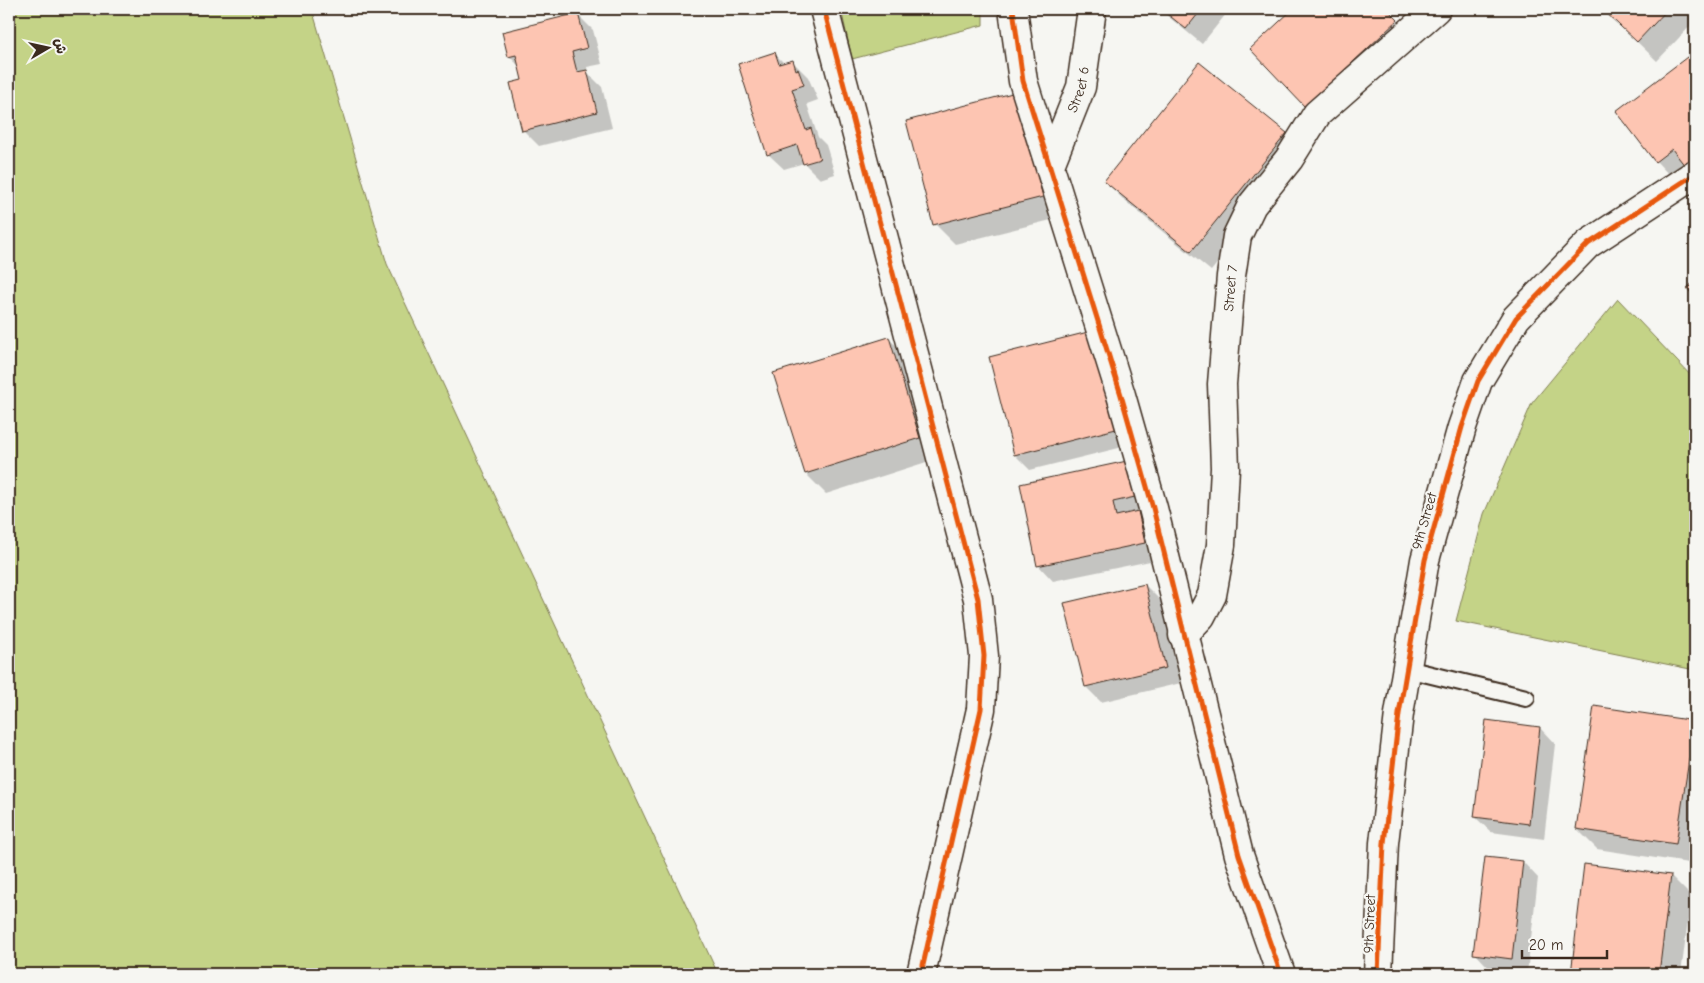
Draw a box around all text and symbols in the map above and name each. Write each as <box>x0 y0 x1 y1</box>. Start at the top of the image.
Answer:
north arrow <box>22 22 72 72</box>
text: ش <box>51 37 70 55</box>
street label: Street 6 <box>1064 65 1093 115</box>
street label: Street 7 <box>1220 264 1242 312</box>
street label: 9th Street <box>1408 490 1441 552</box>
street label: 9th Street <box>1360 893 1379 954</box>
scale bar <box>1522 928 1606 960</box>
text: 20 m <box>1529 936 1563 954</box>

